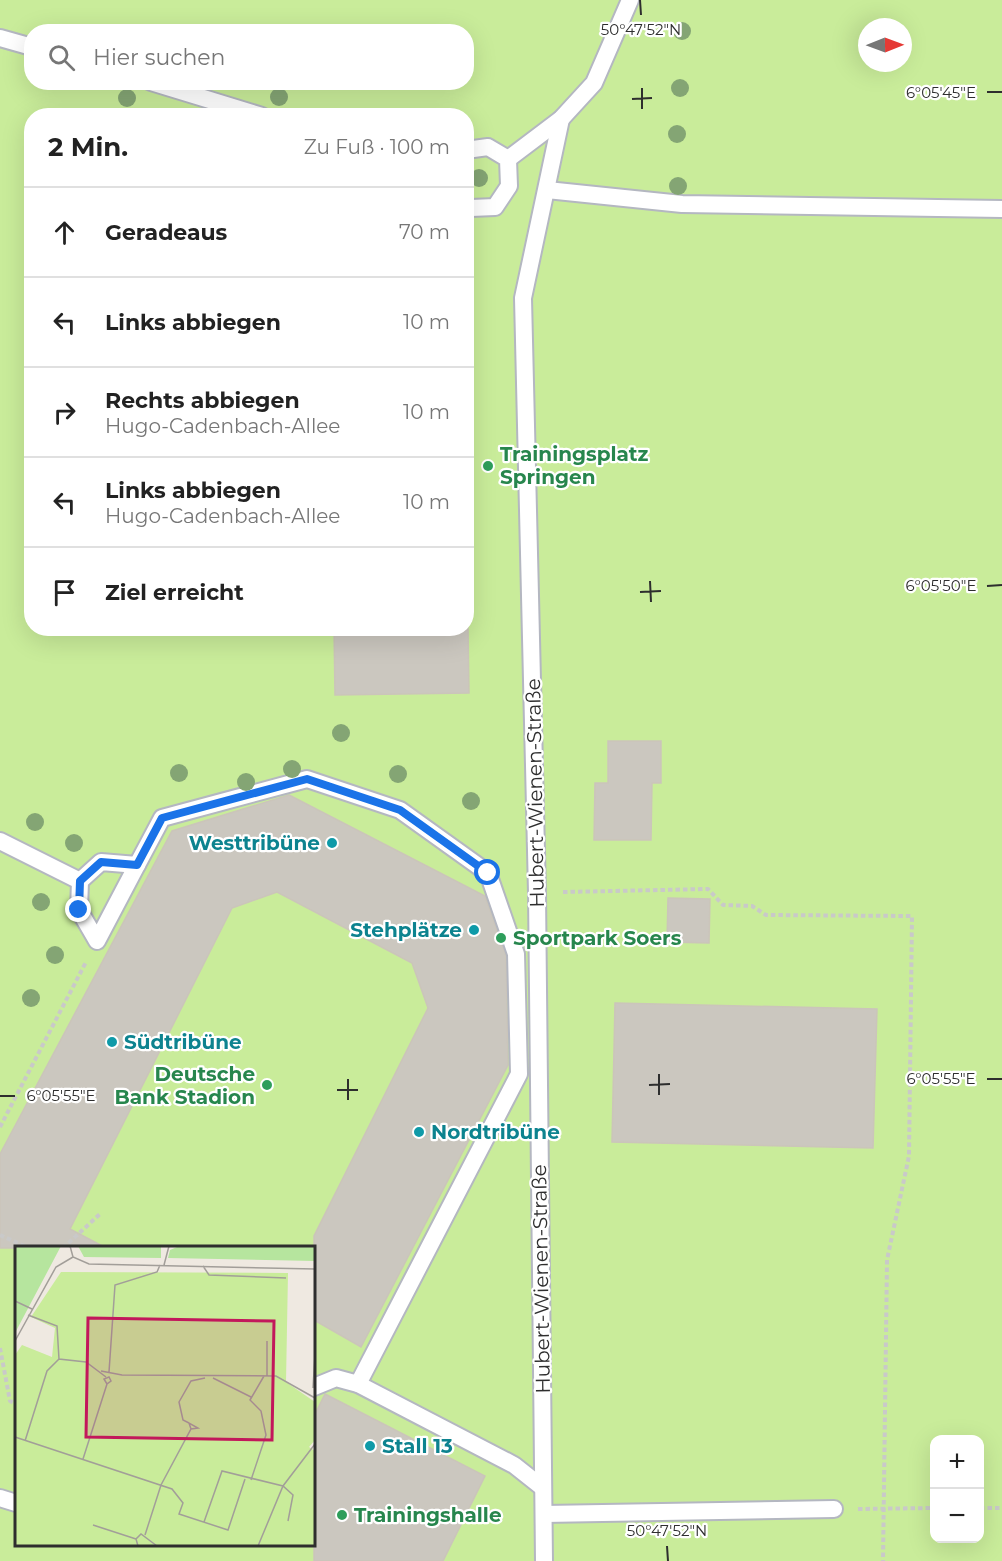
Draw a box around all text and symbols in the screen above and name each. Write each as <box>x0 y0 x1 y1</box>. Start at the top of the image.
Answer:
north arrow <box>858 18 912 72</box>
text: 50°47'52"N <box>601 20 681 39</box>
search box <box>24 24 474 90</box>
icon: search <box>45 41 78 74</box>
text: Hier suchen <box>93 44 225 71</box>
text: 6°05'45"E <box>906 83 976 102</box>
text: 2 Min. <box>48 131 128 163</box>
text: Zu Fuß · 100 m <box>304 135 450 159</box>
icon: ahead <box>48 216 81 249</box>
text: Geradeaus <box>105 219 227 246</box>
text: 70 m <box>399 220 450 244</box>
icon: left <box>48 306 81 339</box>
text: Links abbiegen <box>105 309 281 336</box>
text: 10 m <box>403 310 450 334</box>
text: Rechts abbiegen <box>105 387 300 414</box>
icon: right <box>48 396 81 429</box>
text: 10 m <box>403 400 450 424</box>
text: Hugo-Cadenbach-Allee <box>105 414 340 438</box>
place label: Trainingsplatz Springen <box>500 442 649 489</box>
marker: Trainingsplatz Springen <box>481 459 495 473</box>
text: Links abbiegen <box>105 477 281 504</box>
icon: left <box>48 486 81 519</box>
text: 10 m <box>403 490 450 514</box>
text: Hugo-Cadenbach-Allee <box>105 504 340 528</box>
icon: arrive <box>48 576 81 609</box>
text: 6°05'50"E <box>906 576 976 595</box>
text: Ziel erreicht <box>105 579 244 606</box>
street label: Hubert-Wienen-Straße <box>521 678 549 908</box>
place label: Westtribüne <box>189 831 320 855</box>
marker: Westtribüne <box>325 836 339 850</box>
route start <box>474 859 500 885</box>
route end <box>65 896 91 922</box>
place label: Stehplätze <box>350 918 462 942</box>
marker: Stehplätze <box>467 923 481 937</box>
place label: Sportpark Soers <box>513 926 682 950</box>
marker: Sportpark Soers <box>494 931 508 945</box>
place label: Südtribüne <box>124 1030 242 1054</box>
marker: Südtribüne <box>105 1035 119 1049</box>
place label: Deutsche Bank Stadion <box>114 1062 255 1109</box>
text: 6°05'55"E <box>906 1069 976 1088</box>
marker: Deutsche Bank Stadion <box>260 1078 274 1092</box>
text: 6°05'55"E <box>26 1086 96 1105</box>
place label: Nordtribüne <box>431 1120 560 1144</box>
marker: Nordtribüne <box>412 1125 426 1139</box>
street label: Hubert-Wienen-Straße <box>527 1164 555 1394</box>
inset map <box>15 1246 315 1546</box>
place label: Stall 13 <box>382 1434 453 1458</box>
map controls <box>930 1435 984 1543</box>
button: + <box>930 1435 984 1489</box>
marker: Stall 13 <box>363 1439 377 1453</box>
button: − <box>930 1489 984 1543</box>
place label: Trainingshalle <box>354 1503 502 1527</box>
marker: Trainingshalle <box>335 1508 349 1522</box>
text: 50°47'52"N <box>627 1521 707 1540</box>

